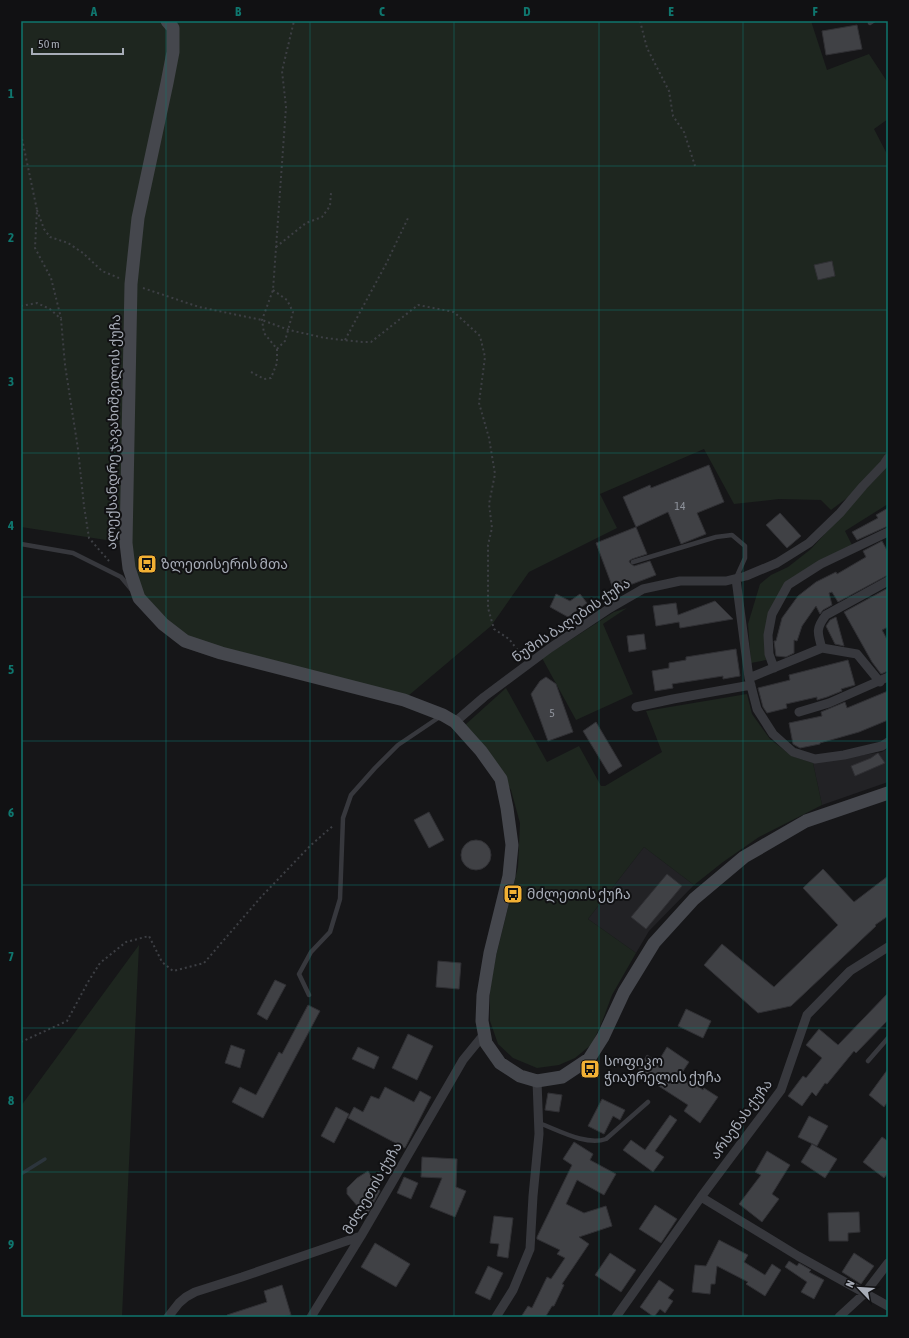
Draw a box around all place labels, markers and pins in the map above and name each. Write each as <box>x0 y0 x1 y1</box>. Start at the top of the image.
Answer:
bus stop icon: ზლეთისერის მთა <box>136 553 158 575</box>
place label: ზლეთისერის მთა <box>161 556 288 573</box>
bus stop icon: მძლეთის ქუჩა <box>502 883 524 905</box>
place label: მძლეთის ქუჩა <box>527 886 631 903</box>
place label: სოფიკო ჭიაურელის ქუჩა <box>604 1053 722 1086</box>
bus stop icon: სოფიკო ჭიაურელის ქუჩა <box>579 1058 601 1080</box>

